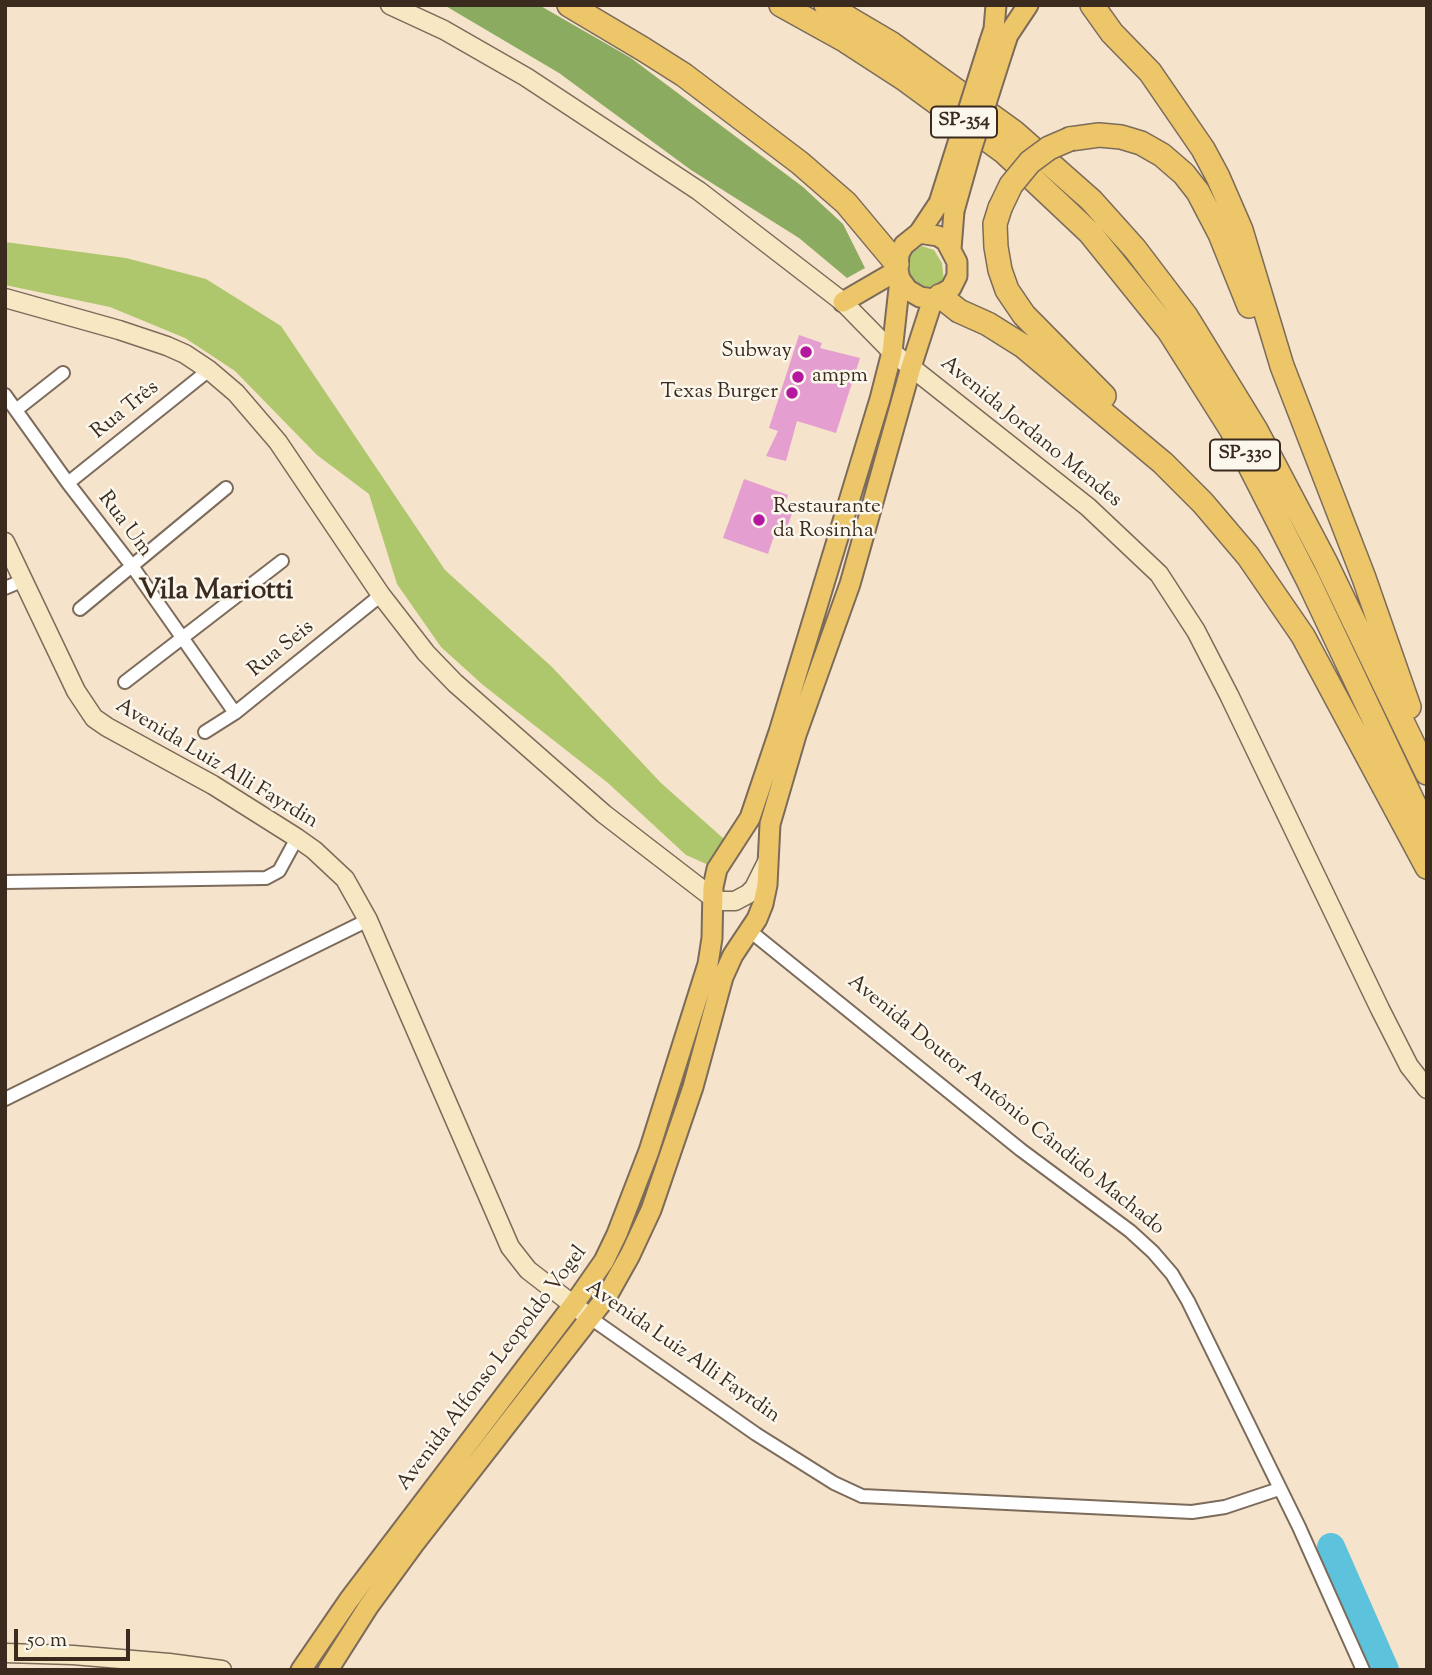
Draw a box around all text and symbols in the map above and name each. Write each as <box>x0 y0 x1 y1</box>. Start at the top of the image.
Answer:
road number: SP-354 <box>931 106 997 138</box>
place label: Subway <box>721 339 792 365</box>
marker: Subway <box>798 344 814 360</box>
street label: Avenida Jordano Mendes <box>934 352 1126 514</box>
place label: ampm <box>812 364 868 390</box>
marker: ampm <box>790 369 806 385</box>
street label: Rua Três <box>87 376 165 446</box>
place label: Texas Burger <box>661 380 778 406</box>
marker: Texas Burger <box>784 385 800 401</box>
road number: SP-330 <box>1210 440 1280 470</box>
street label: Rua Um <box>91 487 157 563</box>
place label: Restaurante da Rosinha <box>773 495 881 545</box>
marker: Restaurante da Rosinha <box>751 512 767 528</box>
district label: Vila Mariotti <box>139 576 293 610</box>
street label: Rua Seis <box>244 616 320 684</box>
street label: Avenida Luiz Alli Fayrdin <box>110 694 322 836</box>
street label: Avenida Doutor Antônio Cândido Machado <box>841 970 1169 1242</box>
street label: Avenida Alfonso Leopoldo Vogel <box>393 1242 593 1496</box>
street label: Avenida Luiz Alli Fayrdin <box>580 1276 784 1430</box>
scale bar <box>18 1616 133 1660</box>
text: 50 m <box>27 1626 67 1656</box>

